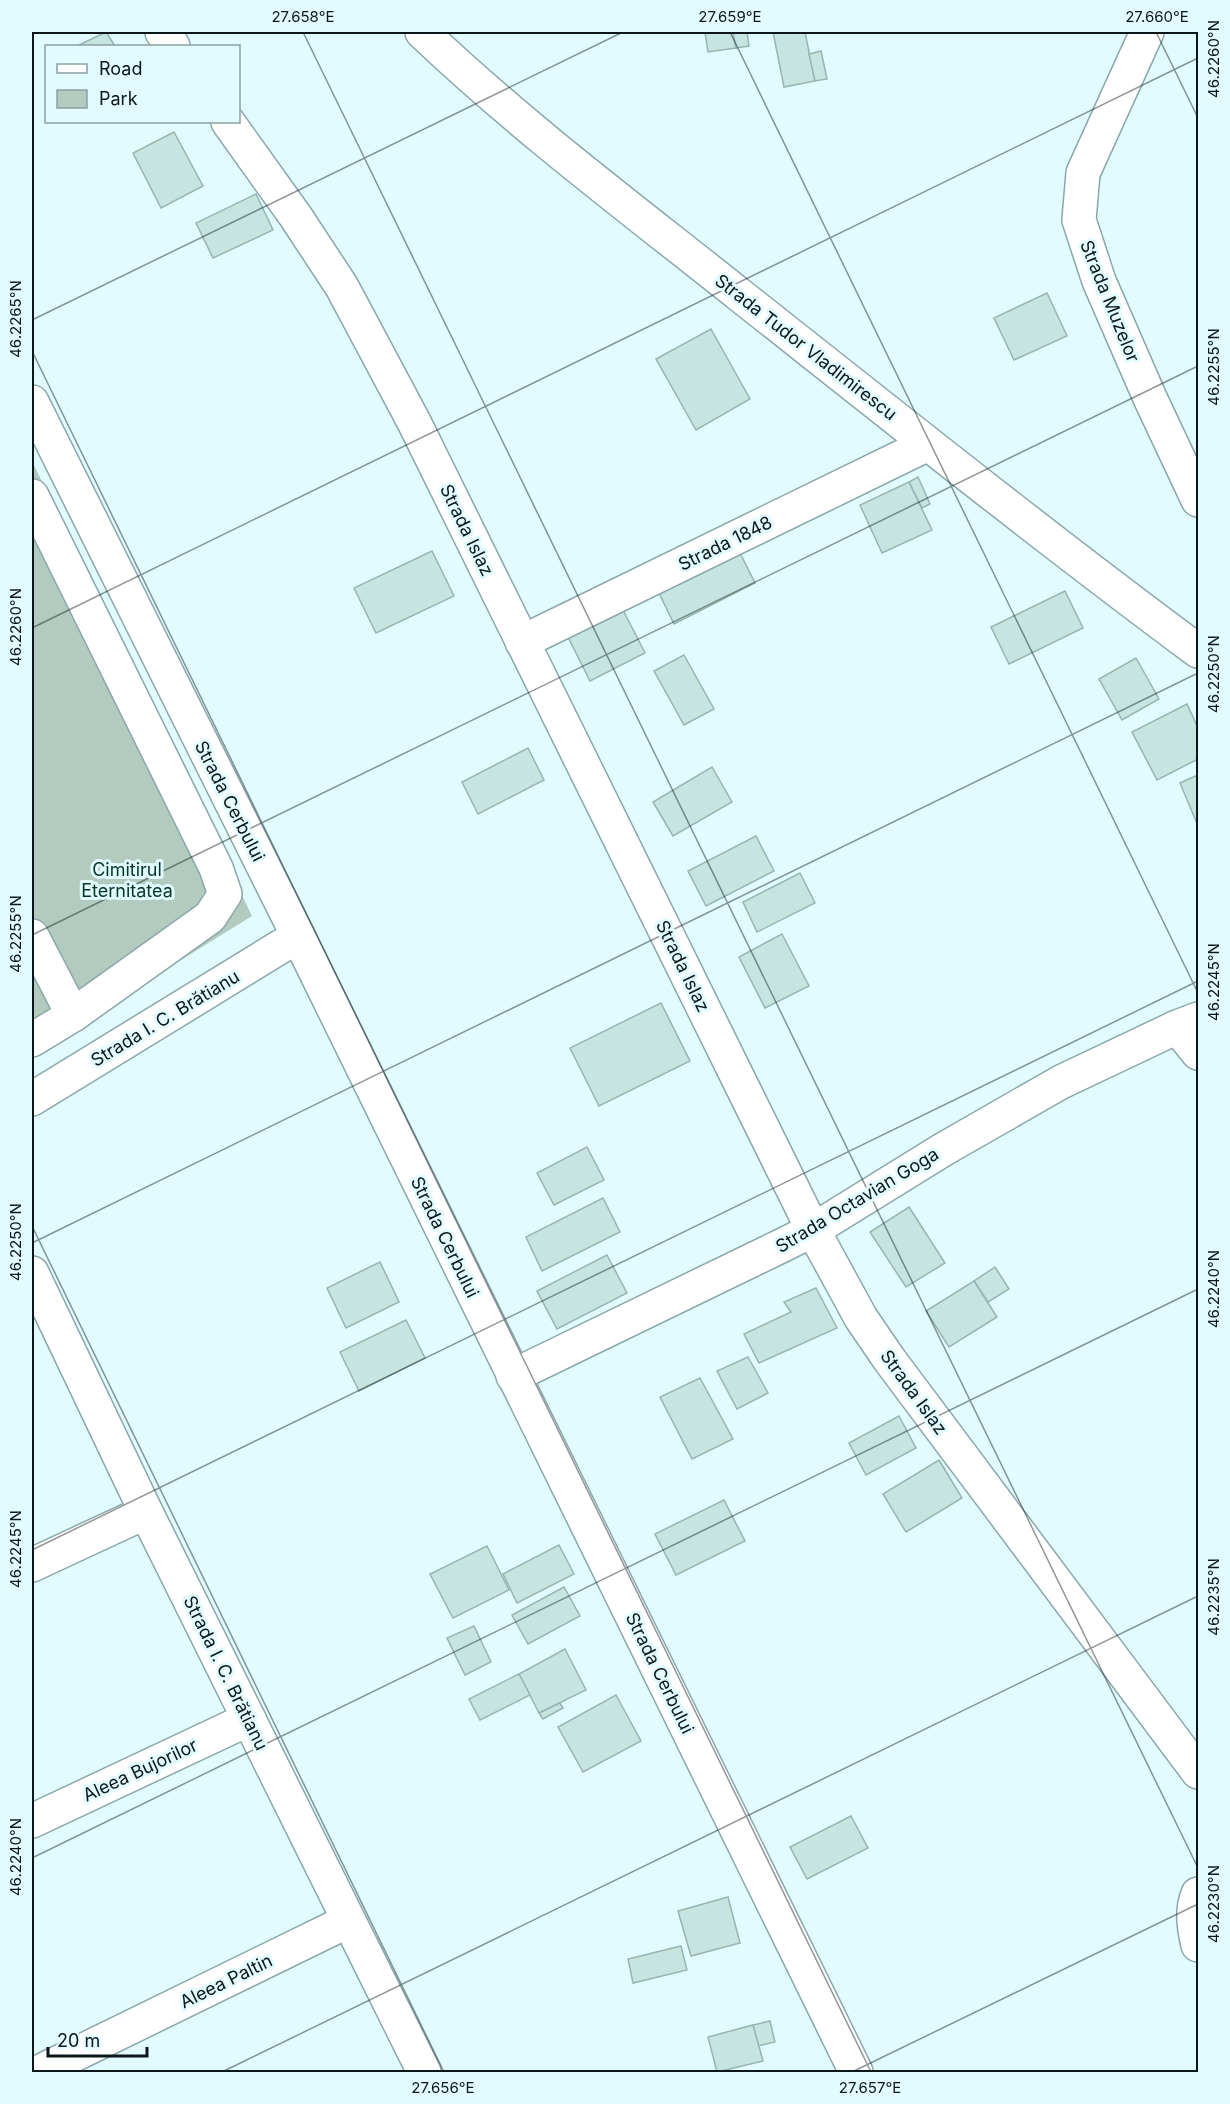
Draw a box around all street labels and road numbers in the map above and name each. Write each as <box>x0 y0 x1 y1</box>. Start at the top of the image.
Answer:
street label: Strada Muzelor <box>1076 237 1144 365</box>
street label: Strada Tudor Vladimirescu <box>711 269 901 425</box>
street label: Strada Islaz <box>436 481 498 579</box>
street label: Strada 1848 <box>675 511 775 575</box>
street label: Strada Cerbului <box>191 737 269 865</box>
street label: Strada Islaz <box>652 917 714 1015</box>
street label: Strada I. C. Brătianu <box>87 965 243 1071</box>
street label: Strada Octavian Goga <box>772 1143 942 1257</box>
street label: Strada Cerbului <box>407 1173 483 1301</box>
street label: Strada Islaz <box>876 1346 952 1438</box>
street label: Strada I. C. Brătianu <box>179 1592 273 1754</box>
street label: Strada Cerbului <box>622 1609 698 1737</box>
street label: Aleea Bujorilor <box>79 1734 201 1806</box>
street label: Aleea Paltin <box>176 1950 276 2012</box>

